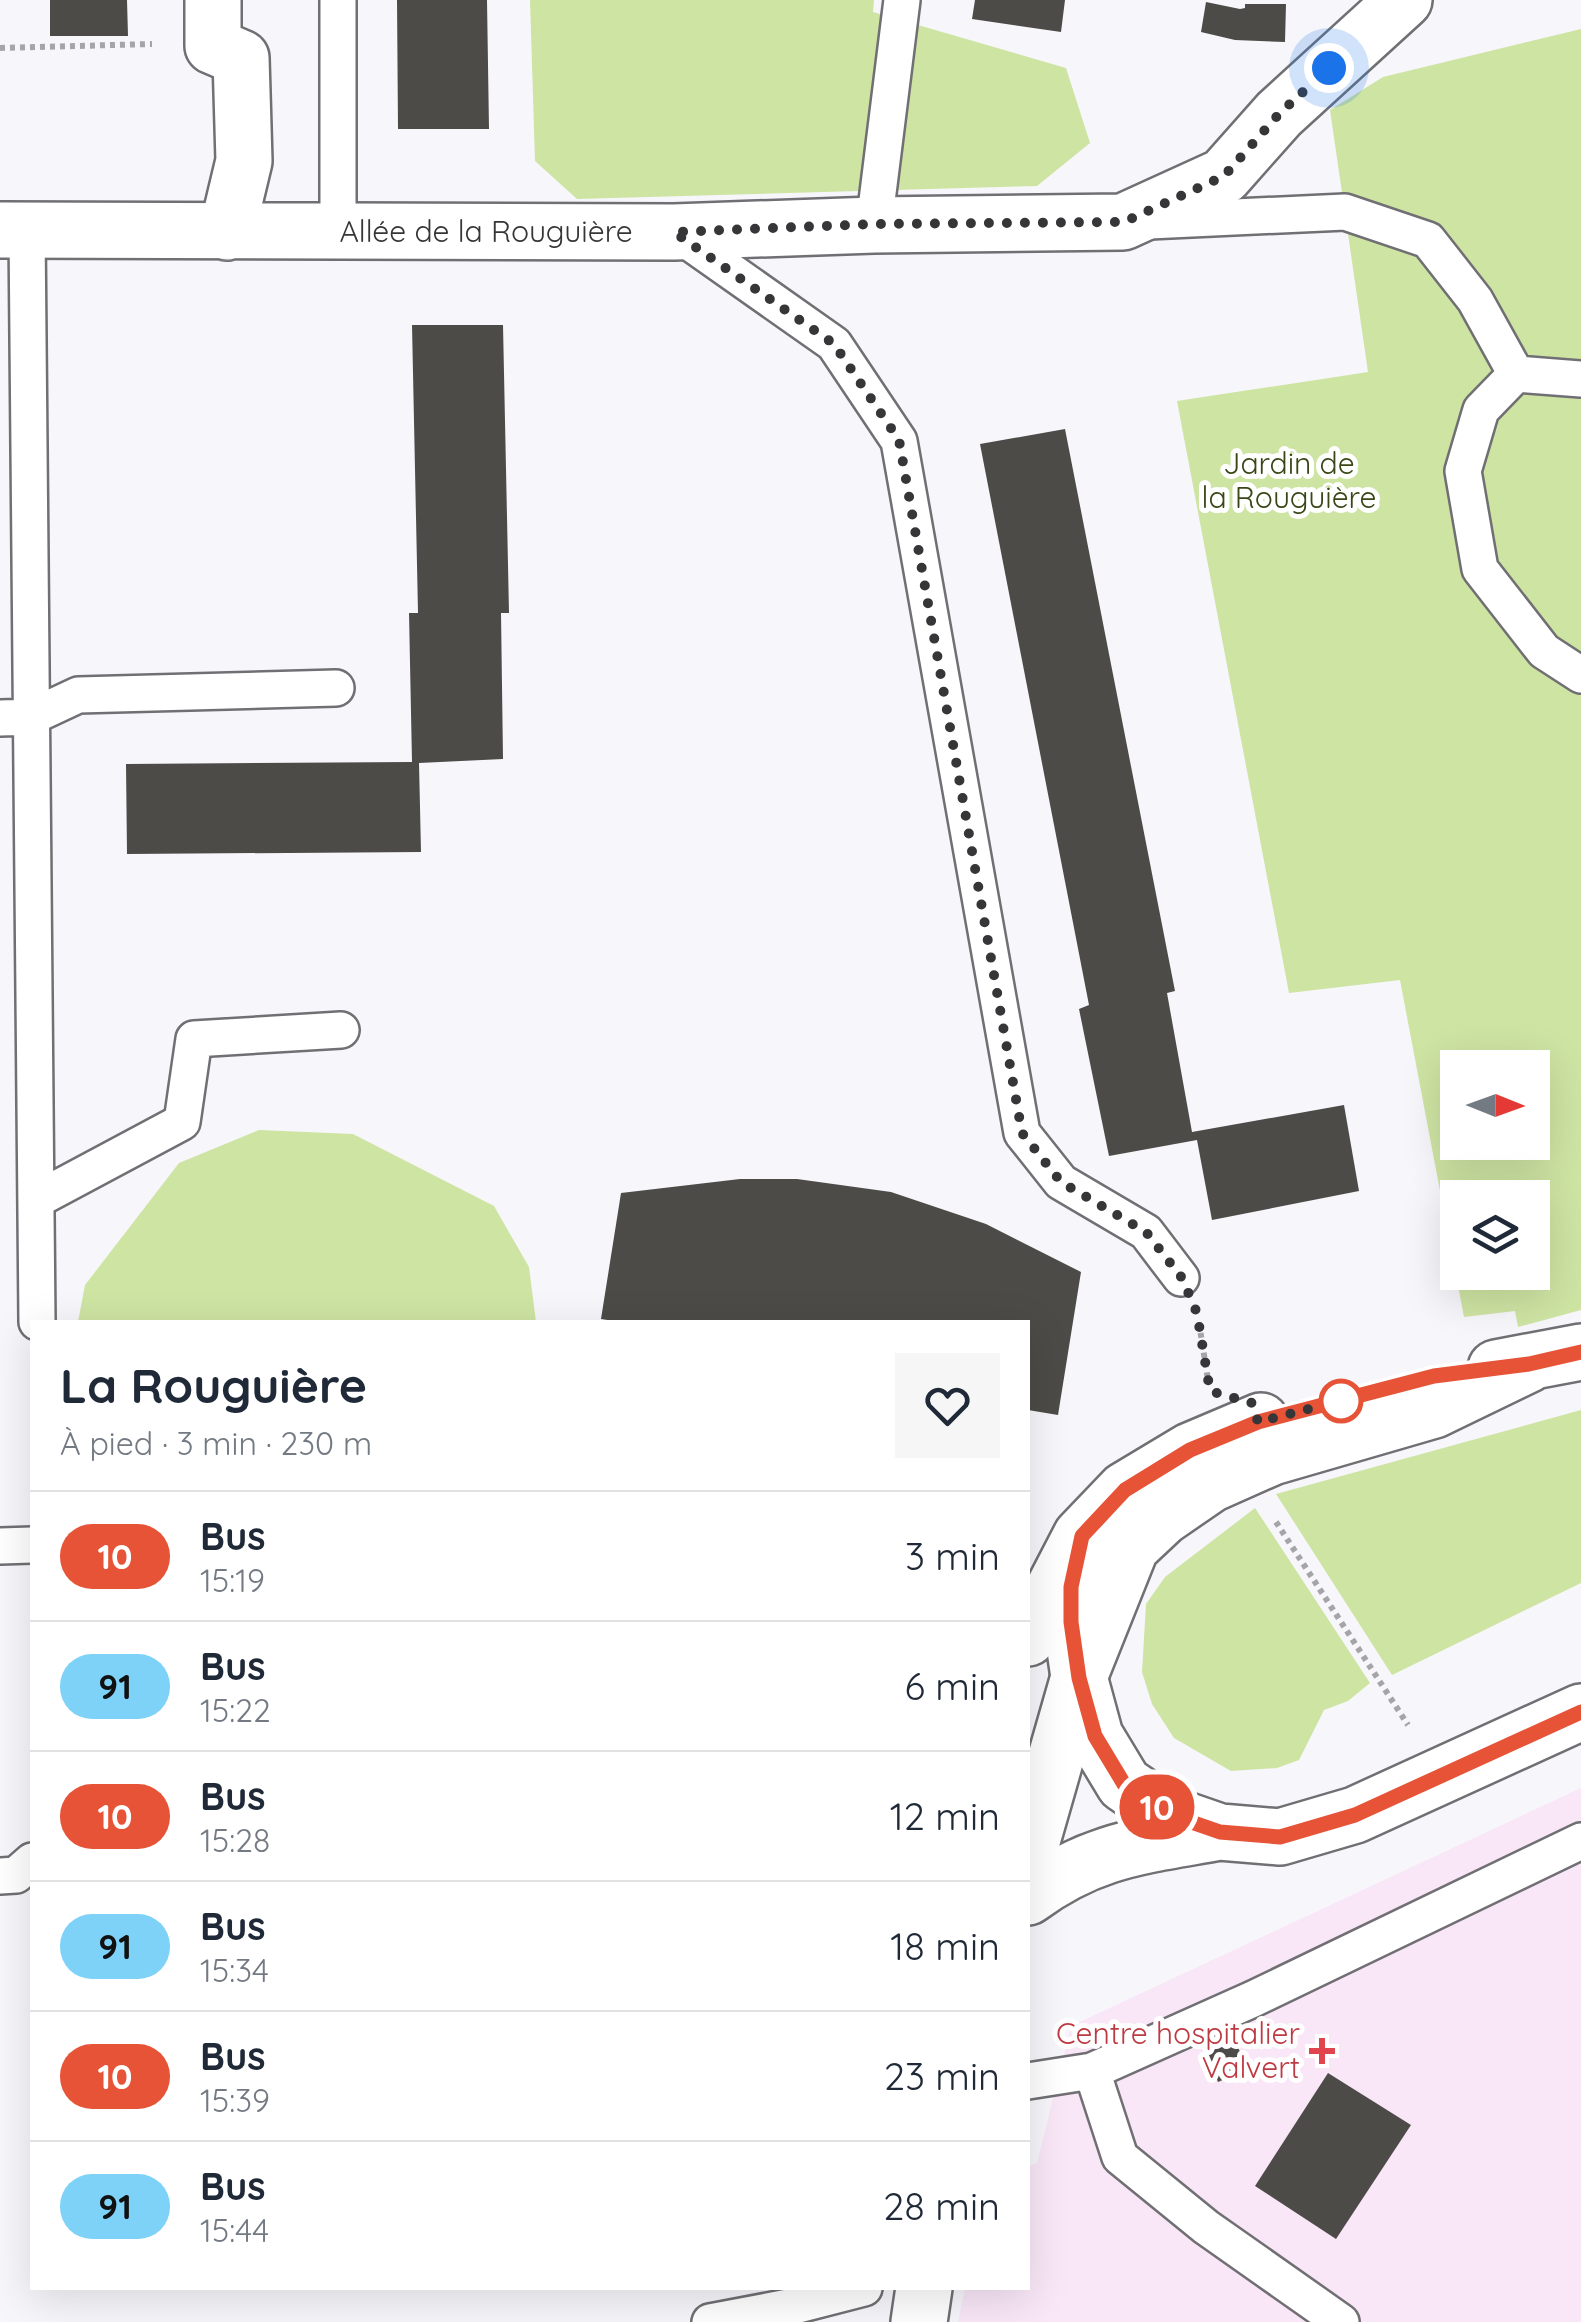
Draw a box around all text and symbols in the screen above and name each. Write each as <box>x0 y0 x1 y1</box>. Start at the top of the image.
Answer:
your location <box>1304 43 1354 93</box>
street label: Allée de la Rouguière <box>339 212 633 250</box>
park label: Jardin de la Rouguière <box>1202 444 1376 516</box>
north arrow <box>1440 1050 1550 1160</box>
map controls <box>1440 1050 1550 1290</box>
button: layers <box>1440 1180 1550 1290</box>
button: heart <box>895 1353 1000 1458</box>
text: La Rouguière <box>60 1355 367 1415</box>
unlabelled marker <box>1320 1380 1362 1422</box>
text: À pied · 3 min · 230 m <box>60 1423 372 1463</box>
text: Bus <box>200 1512 266 1560</box>
text: 3 min <box>905 1532 1000 1580</box>
text: 10 <box>97 1534 133 1578</box>
text: 15:19 <box>200 1560 265 1600</box>
text: Bus <box>200 1642 266 1690</box>
text: 6 min <box>904 1662 1000 1710</box>
text: 91 <box>98 1664 132 1708</box>
text: 15:22 <box>200 1690 271 1730</box>
text: Bus <box>200 1772 266 1820</box>
line badge: 10 <box>1112 1774 1202 1840</box>
text: 10 <box>1139 1785 1175 1829</box>
text: 12 min <box>890 1792 1000 1840</box>
text: 10 <box>97 1794 133 1838</box>
text: 15:28 <box>200 1820 270 1860</box>
text: Bus <box>200 1902 266 1950</box>
text: 18 min <box>890 1922 1000 1970</box>
text: 91 <box>98 1924 132 1968</box>
text: 15:34 <box>200 1950 269 1990</box>
place label: Centre hospitalier Valvert <box>1056 2014 1300 2086</box>
text: Bus <box>200 2032 266 2080</box>
marker: Centre hospitalier Valvert <box>1309 2038 1335 2064</box>
text: 23 min <box>884 2052 1000 2100</box>
text: 10 <box>97 2054 133 2098</box>
text: 15:39 <box>200 2080 270 2120</box>
text: Bus <box>200 2162 266 2210</box>
text: 28 min <box>883 2182 1000 2230</box>
text: 91 <box>98 2184 132 2228</box>
text: 15:44 <box>200 2210 269 2250</box>

